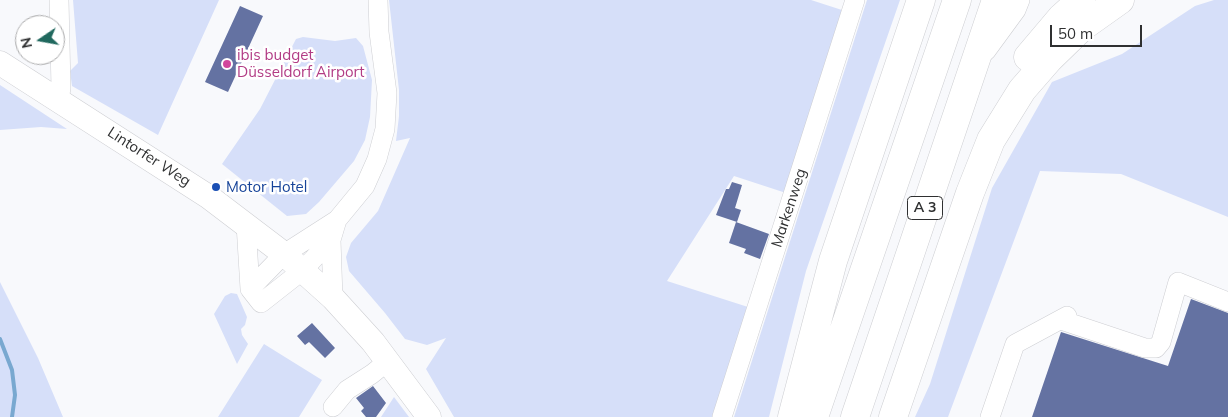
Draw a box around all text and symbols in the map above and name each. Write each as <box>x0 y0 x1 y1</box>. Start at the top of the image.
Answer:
north arrow <box>15 15 65 65</box>
scale bar <box>1053 15 1146 47</box>
text: 50 m <box>1058 24 1093 43</box>
text: N <box>16 36 36 50</box>
place label: ibis budget Düsseldorf Airport <box>237 46 365 81</box>
marker: ibis budget Düsseldorf Airport <box>221 58 233 70</box>
street label: Lintorfer Weg <box>104 123 194 191</box>
street label: Markenweg <box>768 166 810 250</box>
place label: Motor Hotel <box>226 178 307 196</box>
marker: Motor Hotel <box>210 181 222 193</box>
road number: A 3 <box>908 197 942 220</box>

